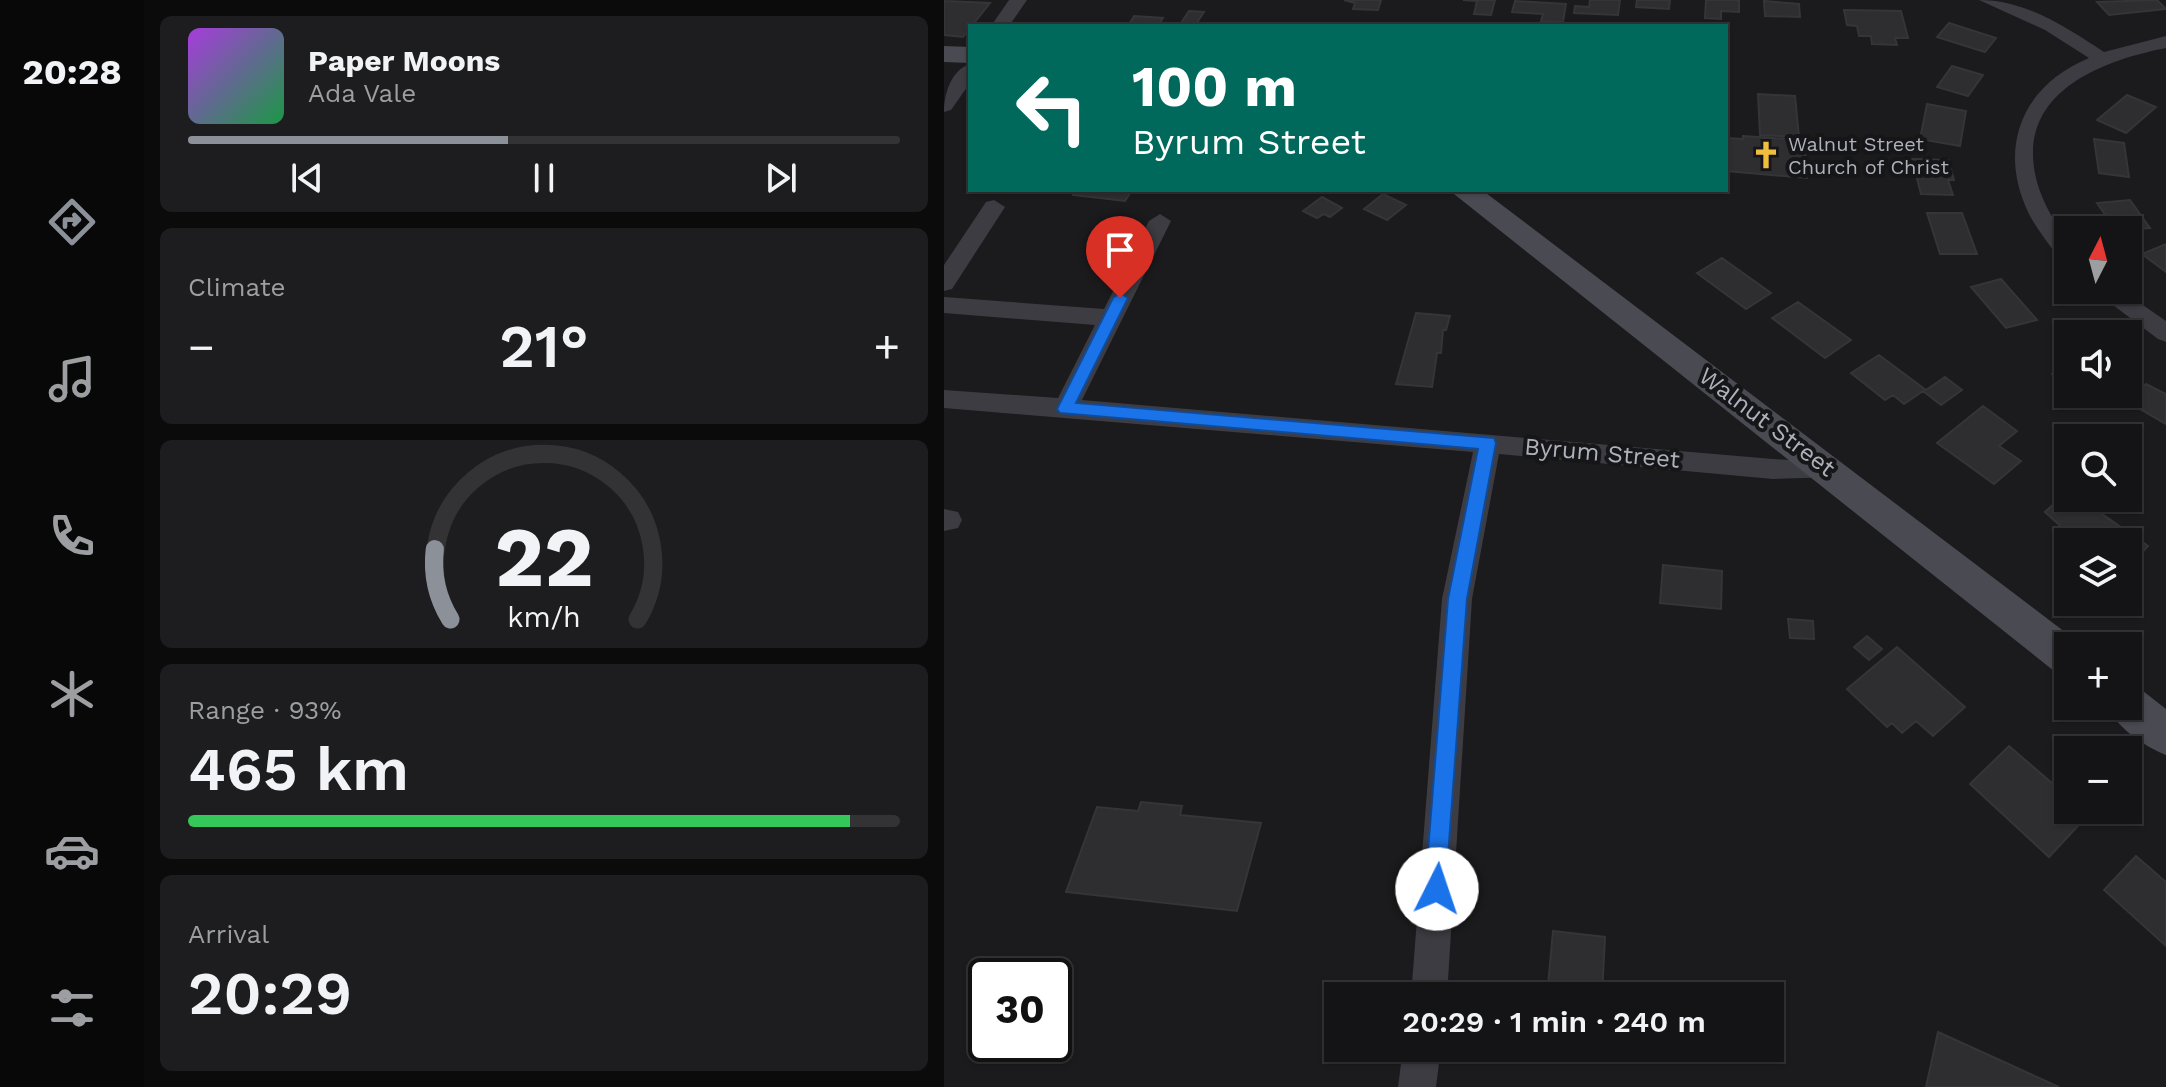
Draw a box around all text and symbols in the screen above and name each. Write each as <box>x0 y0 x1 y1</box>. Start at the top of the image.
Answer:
text: Paper Moons <box>308 43 500 78</box>
text: 20:28 <box>22 51 122 93</box>
text: 100 m <box>1132 54 1297 120</box>
icon: left <box>1000 56 1104 160</box>
text: Ada Vale <box>308 78 416 108</box>
text: Byrum Street <box>1132 121 1366 163</box>
place label: Walnut Street Church of Christ <box>1788 132 1949 179</box>
church icon: Walnut Street Church of Christ <box>1751 140 1781 170</box>
icon: previous <box>285 156 329 200</box>
icon: pause <box>522 156 566 200</box>
icon: next <box>759 156 803 200</box>
icon: directions <box>44 194 100 250</box>
pin <box>1086 216 1154 298</box>
north arrow <box>2054 216 2142 304</box>
map controls <box>2054 216 2142 824</box>
icon: arrive <box>1098 228 1142 272</box>
text: Climate <box>188 272 286 302</box>
text: 21° <box>499 311 589 382</box>
button: sound <box>2054 320 2142 408</box>
text: − <box>188 321 215 373</box>
text: + <box>873 321 900 373</box>
icon: music <box>44 351 100 407</box>
street label: Walnut Street <box>1693 362 1841 482</box>
button: search <box>2054 424 2142 512</box>
street label: Byrum Street <box>1523 432 1681 474</box>
icon: phone <box>44 508 100 564</box>
text: 22 <box>494 508 594 605</box>
button: layers <box>2054 528 2142 616</box>
text: km/h <box>507 600 581 634</box>
button: + <box>2054 632 2142 720</box>
icon: climate <box>44 666 100 722</box>
text: Range · 93% <box>188 695 341 725</box>
text: 465 km <box>188 734 409 805</box>
button: − <box>2054 736 2142 824</box>
icon: car <box>44 823 100 879</box>
position arrow <box>1395 847 1479 931</box>
text: Arrival <box>188 919 269 949</box>
text: 20:29 <box>188 958 352 1029</box>
speed limit sign: 30 <box>968 958 1072 1062</box>
icon: filters <box>44 980 100 1036</box>
text: 20:29 · 1 min · 240 m <box>1402 1004 1706 1039</box>

